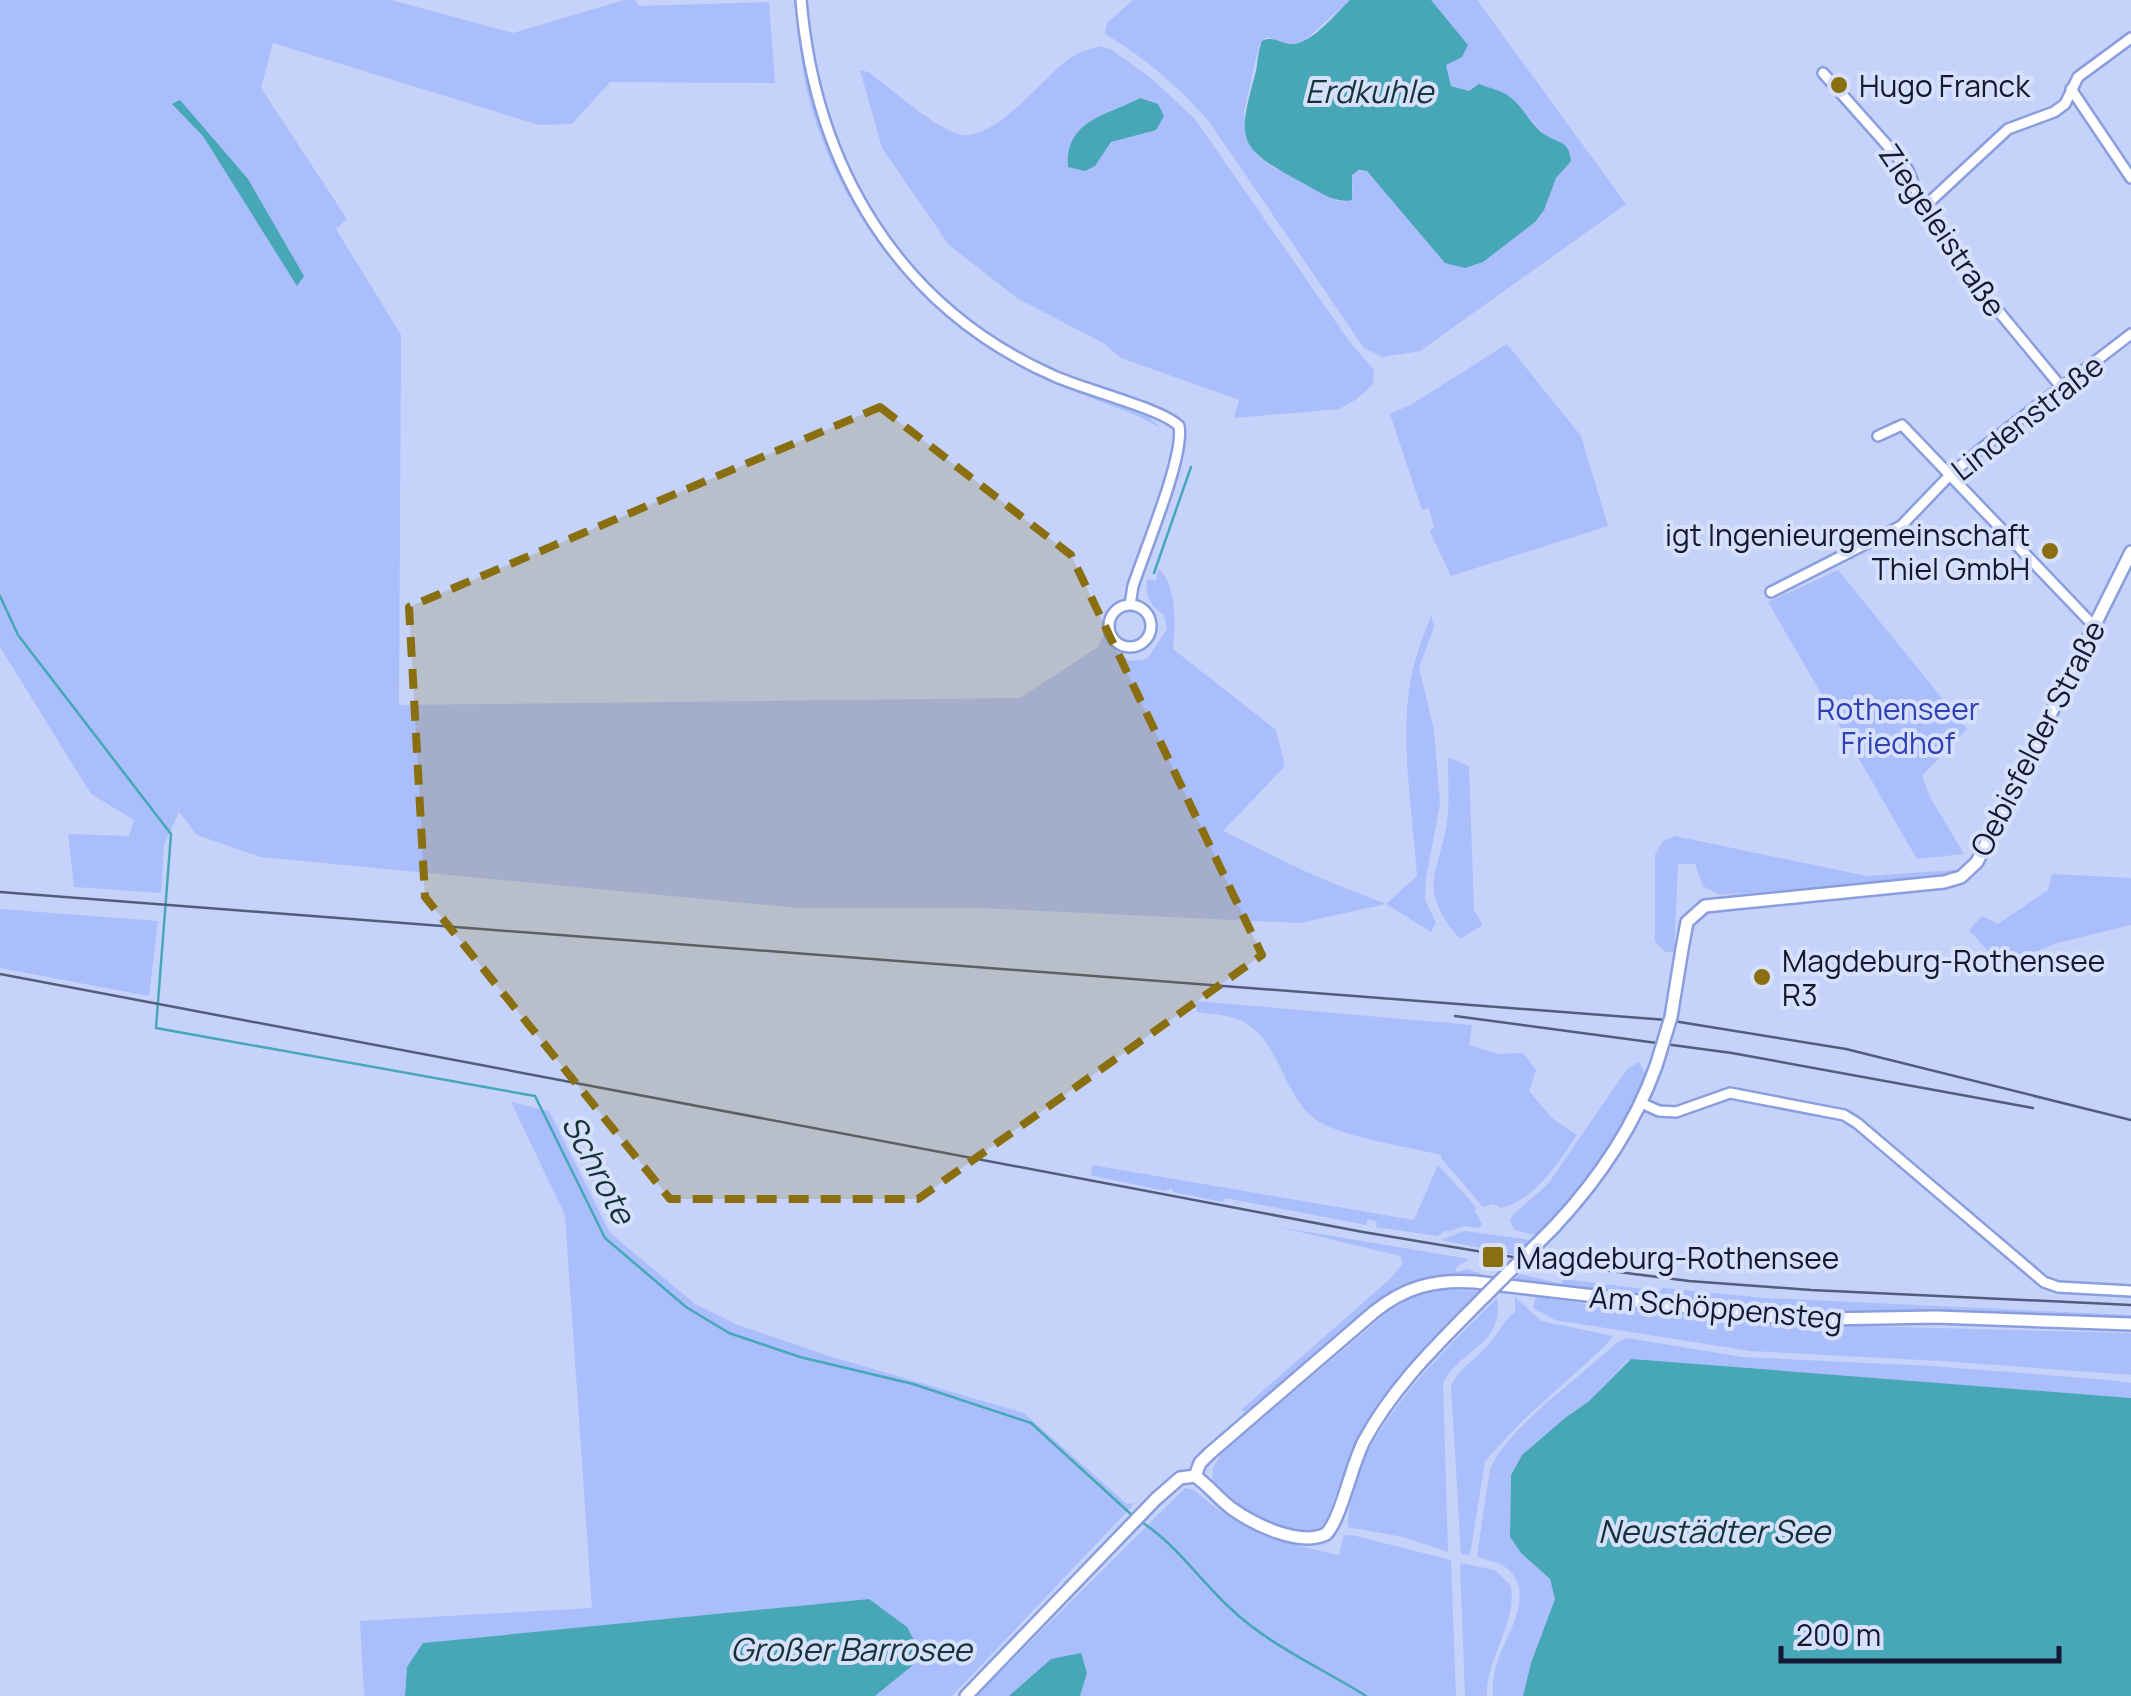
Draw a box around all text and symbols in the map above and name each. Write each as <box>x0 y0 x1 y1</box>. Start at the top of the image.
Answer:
place label: Hugo Franck <box>1859 65 2031 106</box>
water label: Erdkuhle <box>1305 69 1436 113</box>
marker: Hugo Franck <box>1828 74 1850 96</box>
street label: Ziegeleistraße <box>1870 136 2016 324</box>
street label: Lindenstraße <box>1942 345 2112 489</box>
place label: igt Ingenieurgemeinschaft Thiel GmbH <box>1665 514 2030 589</box>
marker: igt Ingenieurgemeinschaft Thiel GmbH <box>2039 540 2061 562</box>
street label: Oebisfelder Straße <box>1960 613 2114 863</box>
park label: Rothenseer Friedhof <box>1816 688 1980 763</box>
place label: Magdeburg-Rothensee R3 <box>1782 940 2105 1015</box>
marker: Magdeburg-Rothensee R3 <box>1751 966 1773 988</box>
water label: Schrote <box>552 1107 647 1233</box>
place label: Magdeburg-Rothensee <box>1516 1237 1839 1278</box>
marker: Magdeburg-Rothensee <box>1480 1244 1506 1270</box>
street label: Am Schöppensteg <box>1588 1276 1844 1338</box>
water label: Neustädter See <box>1598 1509 1832 1553</box>
scale bar <box>1781 1601 2058 1663</box>
text: 200 m <box>1796 1614 1881 1655</box>
water label: Großer Barrosee <box>730 1627 974 1671</box>

